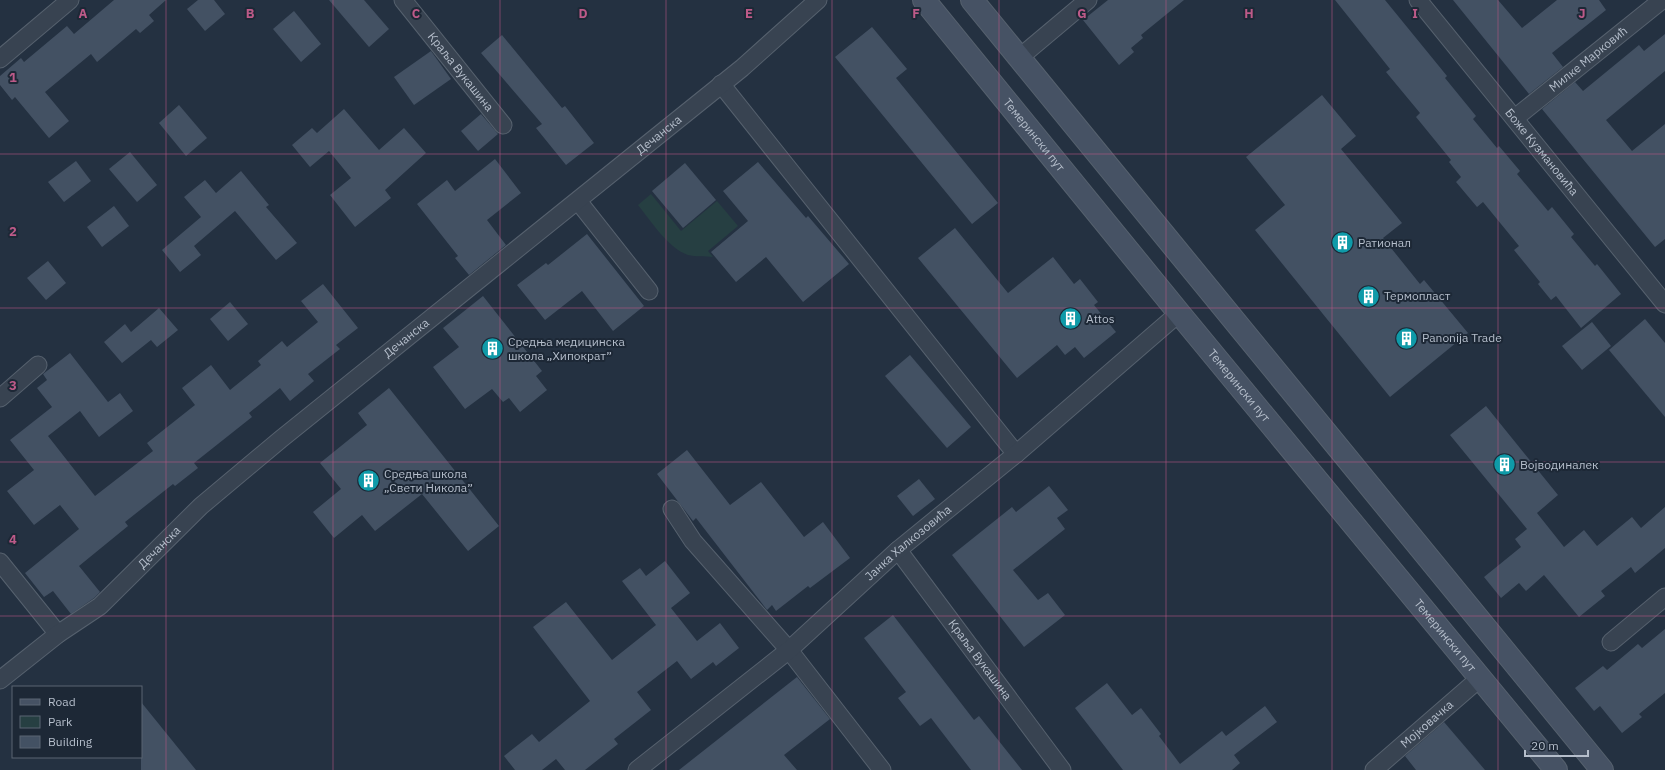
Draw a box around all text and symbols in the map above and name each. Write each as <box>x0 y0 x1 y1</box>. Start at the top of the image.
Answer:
text: A <box>79 5 88 22</box>
text: B <box>246 5 255 22</box>
text: C <box>412 5 421 22</box>
text: D <box>578 5 588 22</box>
text: E <box>745 5 753 22</box>
text: F <box>912 5 920 22</box>
text: G <box>1077 5 1087 22</box>
text: H <box>1244 5 1254 22</box>
text: I <box>1412 5 1418 22</box>
text: J <box>1578 5 1586 22</box>
street label: Милке Марковић <box>1546 23 1630 95</box>
street label: Краља Вукашина <box>425 29 497 115</box>
text: 1 <box>9 69 17 86</box>
street label: Темерински пут <box>1000 95 1069 174</box>
street label: Боже Кузмановића <box>1502 105 1582 199</box>
street label: Дечанска <box>633 111 685 157</box>
text: 2 <box>9 223 17 240</box>
building icon: Ратионал <box>1329 230 1355 256</box>
place label: Ратионал <box>1358 235 1411 250</box>
building icon: Термопласт <box>1355 283 1381 309</box>
place label: Термопласт <box>1384 288 1451 303</box>
building icon: Attos <box>1058 306 1084 332</box>
place label: Attos <box>1086 311 1115 326</box>
street label: Дечанска <box>380 314 432 360</box>
building icon: Panonija Trade <box>1394 325 1420 351</box>
place label: Panonija Trade <box>1422 330 1502 345</box>
place label: Средња медицинска школа „Хипократ” <box>508 334 625 363</box>
building icon: Средња медицинска школа „Хипократ” <box>480 336 506 362</box>
street label: Темерински пут <box>1205 346 1274 425</box>
text: 3 <box>9 377 17 394</box>
building icon: Војводиналек <box>1491 452 1517 478</box>
place label: Војводиналек <box>1520 457 1599 472</box>
place label: Средња школа „Свети Никола” <box>384 466 473 495</box>
building icon: Средња школа „Свети Никола” <box>355 468 381 494</box>
street label: Јанка Халкозовића <box>862 501 955 584</box>
street label: Дечанска <box>134 522 184 571</box>
text: 4 <box>9 531 17 548</box>
street label: Темерински пут <box>1411 596 1480 675</box>
street label: Краља Вукашина <box>945 616 1016 703</box>
legend <box>12 686 142 758</box>
text: Road <box>48 694 76 709</box>
street label: Мојковачка <box>1397 696 1456 751</box>
text: Park <box>48 714 73 729</box>
scale bar <box>1525 732 1588 758</box>
text: Building <box>48 734 93 749</box>
text: 20 m <box>1531 738 1559 753</box>

